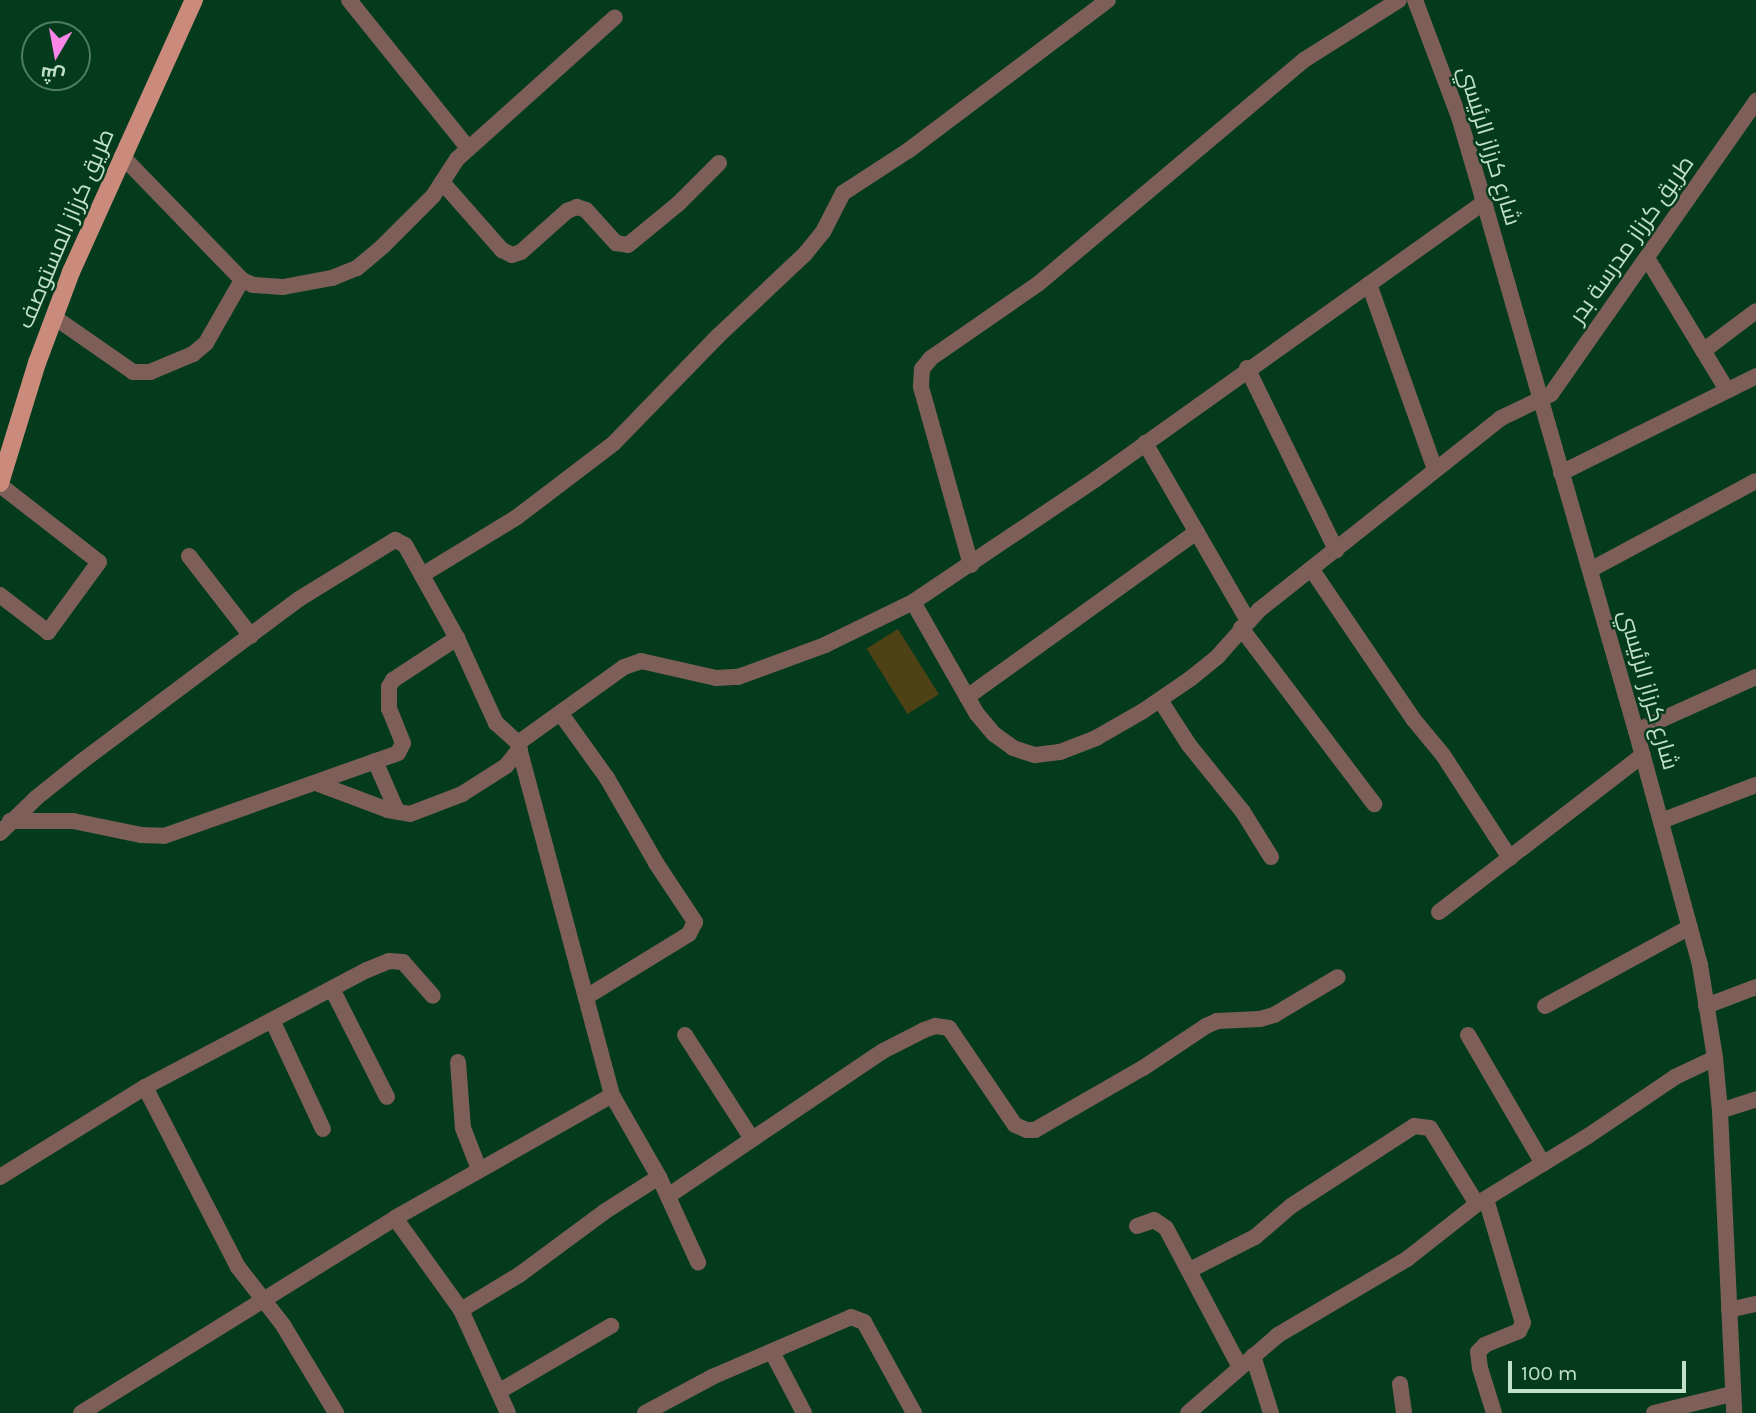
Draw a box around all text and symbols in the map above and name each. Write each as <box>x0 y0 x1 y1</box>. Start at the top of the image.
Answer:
north arrow <box>21 21 91 91</box>
text: ش <box>39 62 67 88</box>
street label: شارع كرزاز الرئيسي <box>1452 63 1526 229</box>
street label: طريق كرزاز المستوصف <box>11 125 121 333</box>
street label: طريق كرزاز مدرسة بدر <box>1564 151 1700 329</box>
street label: شارع كرزاز الرئيسي <box>1612 607 1684 773</box>
scale bar <box>1511 1346 1690 1390</box>
text: 100 m <box>1521 1361 1578 1385</box>

